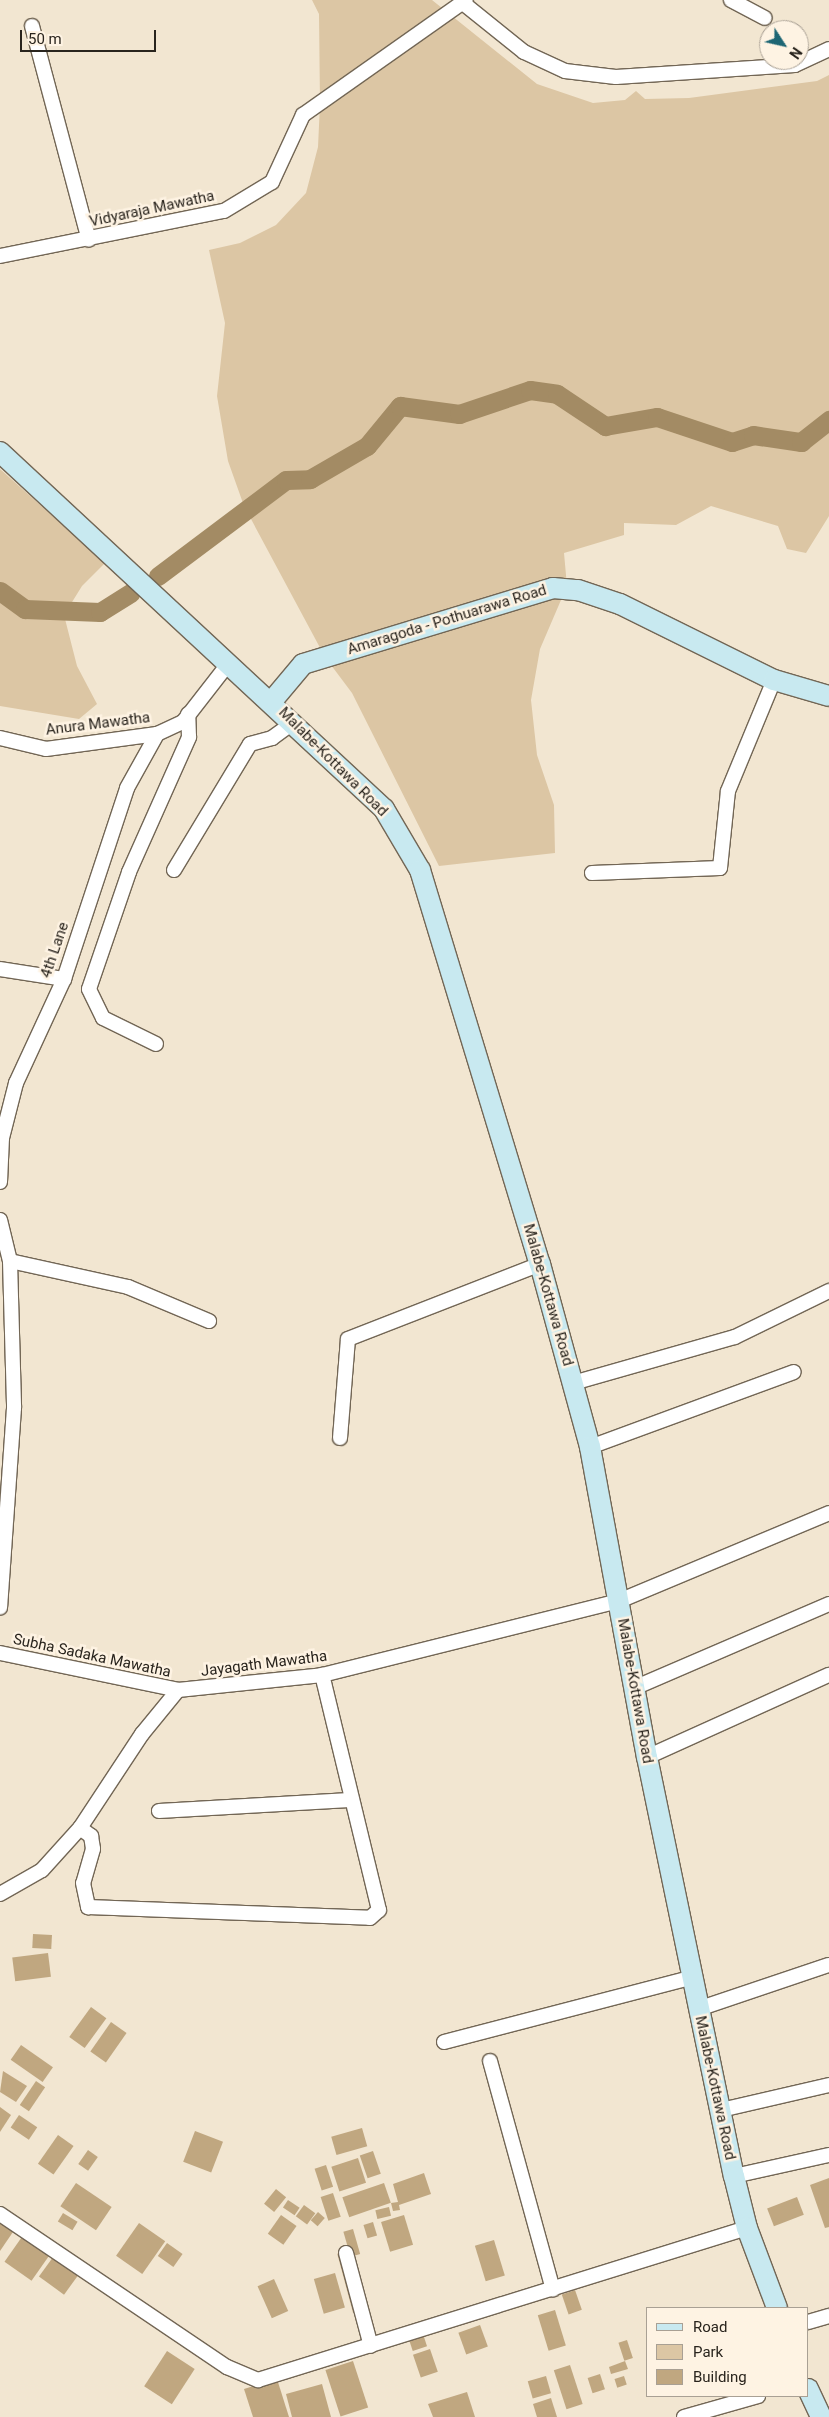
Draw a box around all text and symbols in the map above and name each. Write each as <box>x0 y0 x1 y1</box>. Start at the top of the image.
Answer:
scale bar <box>22 20 159 52</box>
north arrow <box>759 20 809 70</box>
text: 50 m <box>28 30 62 48</box>
text: N <box>786 44 805 62</box>
street label: Vidyaraja Mawatha <box>88 187 216 231</box>
street label: Amaragoda - Pothuarawa Road <box>345 581 549 659</box>
street label: Malabe-Kottawa Road <box>275 704 391 820</box>
street label: Anura Mawatha <box>45 709 151 739</box>
street label: 4th Lane <box>37 920 73 980</box>
street label: Malabe-Kottawa Road <box>519 1222 577 1368</box>
street label: Malabe-Kottawa Road <box>613 1617 657 1765</box>
street label: Subha Sadaka Mawatha <box>11 1630 173 1682</box>
street label: Jayagath Mawatha <box>200 1647 328 1681</box>
street label: Malabe-Kottawa Road <box>691 2014 739 2162</box>
legend <box>646 2307 809 2397</box>
text: Road <box>693 2318 727 2336</box>
text: Park <box>693 2343 723 2361</box>
text: Building <box>693 2368 747 2386</box>

